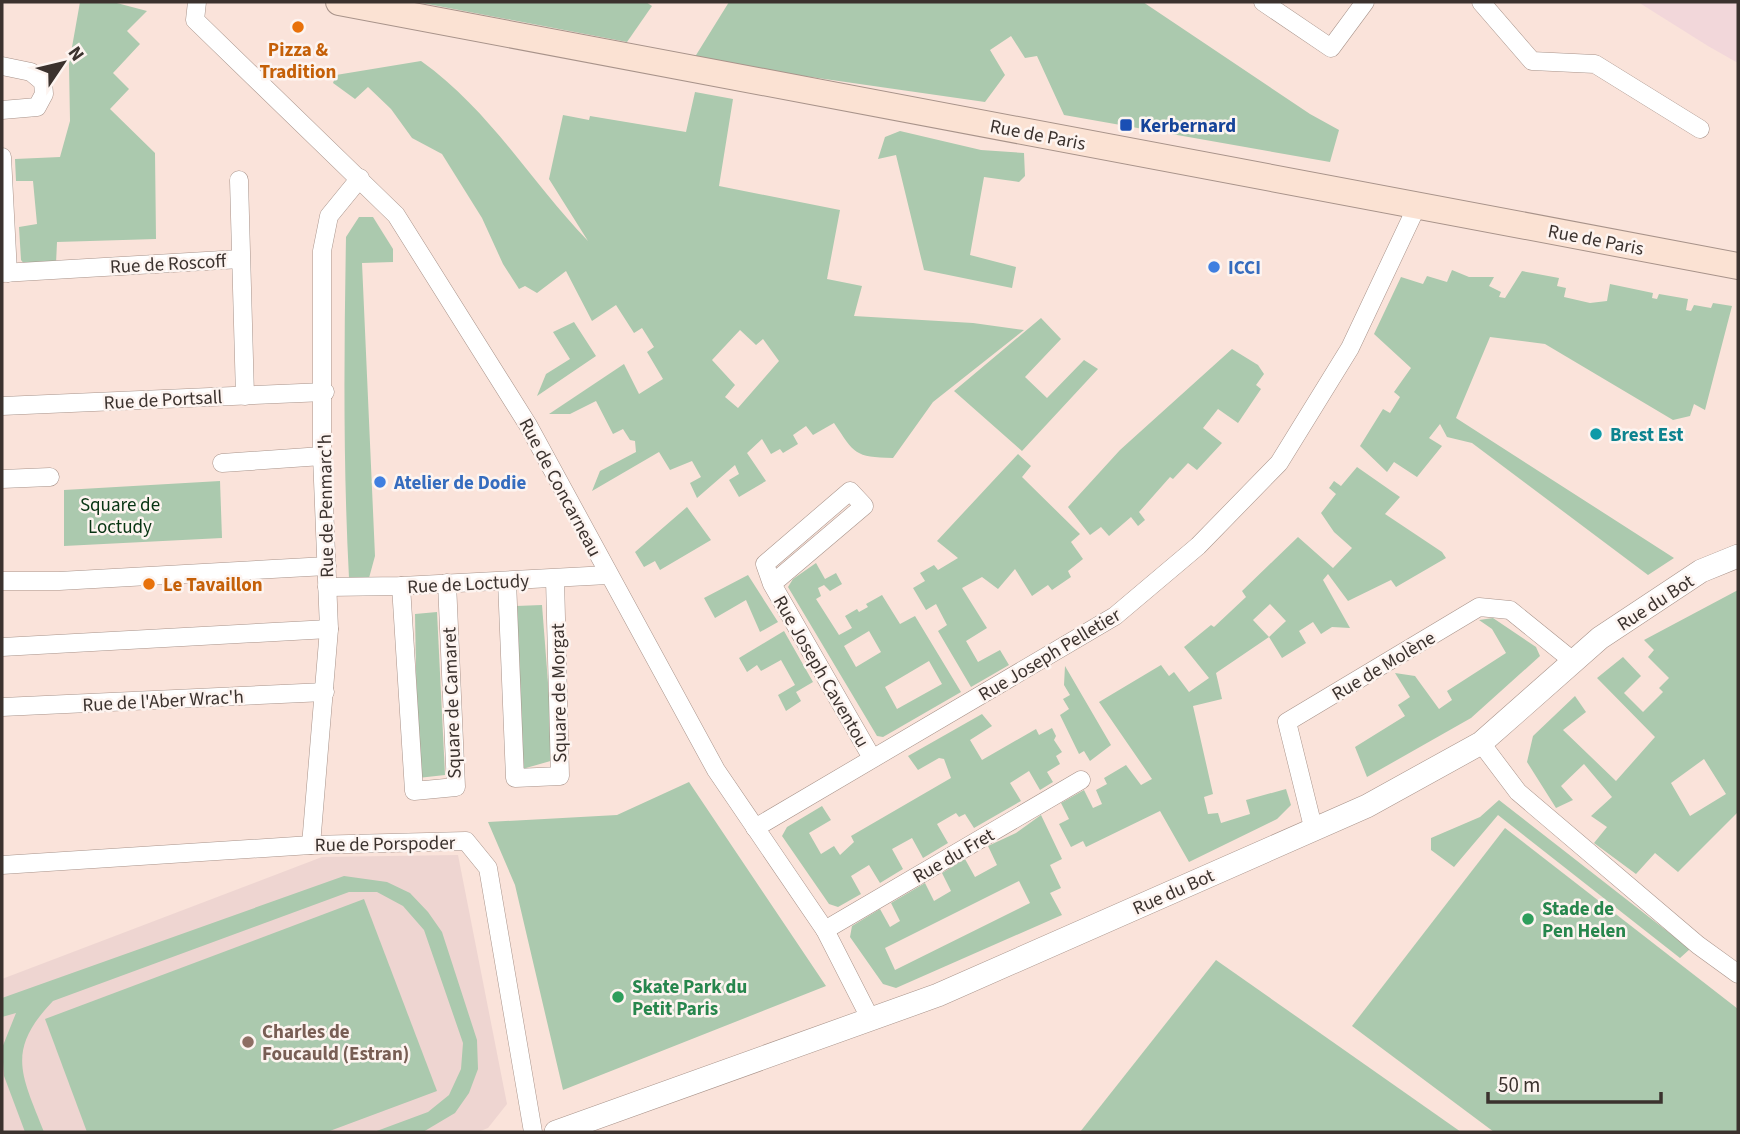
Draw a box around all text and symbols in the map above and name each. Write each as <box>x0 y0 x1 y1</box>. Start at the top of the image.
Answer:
marker: Pizza & Tradition <box>290 19 306 35</box>
north arrow <box>28 28 98 98</box>
place label: Pizza & Tradition <box>260 37 336 86</box>
text: N <box>61 41 90 67</box>
street label: Rue de Paris <box>988 113 1088 158</box>
place label: Kerbernard <box>1140 113 1236 140</box>
marker: Kerbernard <box>1118 117 1134 133</box>
street label: Rue de Paris <box>1546 218 1646 263</box>
street label: Rue de Roscoff <box>109 248 228 281</box>
place label: ICCI <box>1228 255 1261 282</box>
marker: ICCI <box>1206 259 1222 275</box>
street label: Rue de Portsall <box>103 384 223 417</box>
street label: Rue de Concarneau <box>512 413 608 562</box>
place label: Brest Est <box>1610 422 1684 449</box>
marker: Brest Est <box>1588 426 1604 442</box>
street label: Rue de Penmarc'h <box>312 434 341 578</box>
place label: Atelier de Dodie <box>393 470 526 497</box>
marker: Atelier de Dodie <box>372 474 388 490</box>
park label: Square de Loctudy <box>80 492 160 541</box>
street label: Rue de Loctudy <box>406 568 530 601</box>
street label: Rue du Bot <box>1612 568 1700 638</box>
place label: Le Tavaillon <box>163 572 263 599</box>
marker: Le Tavaillon <box>141 576 157 592</box>
street label: Rue Joseph Caventou <box>766 591 875 753</box>
street label: Rue Joseph Pelletier <box>974 602 1126 708</box>
street label: Square de Morgat <box>545 622 574 763</box>
street label: Rue de Molène <box>1327 625 1441 708</box>
street label: Square de Camaret <box>436 626 469 779</box>
street label: Rue de l'Aber Wrac'h <box>82 684 245 719</box>
street label: Rue du Fret <box>908 822 1000 891</box>
street label: Rue de Porspoder <box>314 830 456 859</box>
street label: Rue du Bot <box>1129 862 1219 922</box>
place label: Stade de Pen Helen <box>1542 896 1626 945</box>
marker: Stade de Pen Helen <box>1520 911 1536 927</box>
place label: Skate Park du Petit Paris <box>632 974 747 1023</box>
marker: Skate Park du Petit Paris <box>610 989 626 1005</box>
place label: Charles de Foucauld (Estran) <box>262 1019 409 1068</box>
marker: Charles de Foucauld (Estran) <box>240 1034 256 1050</box>
scale bar <box>1488 1060 1661 1104</box>
text: 50 m <box>1498 1070 1540 1100</box>

